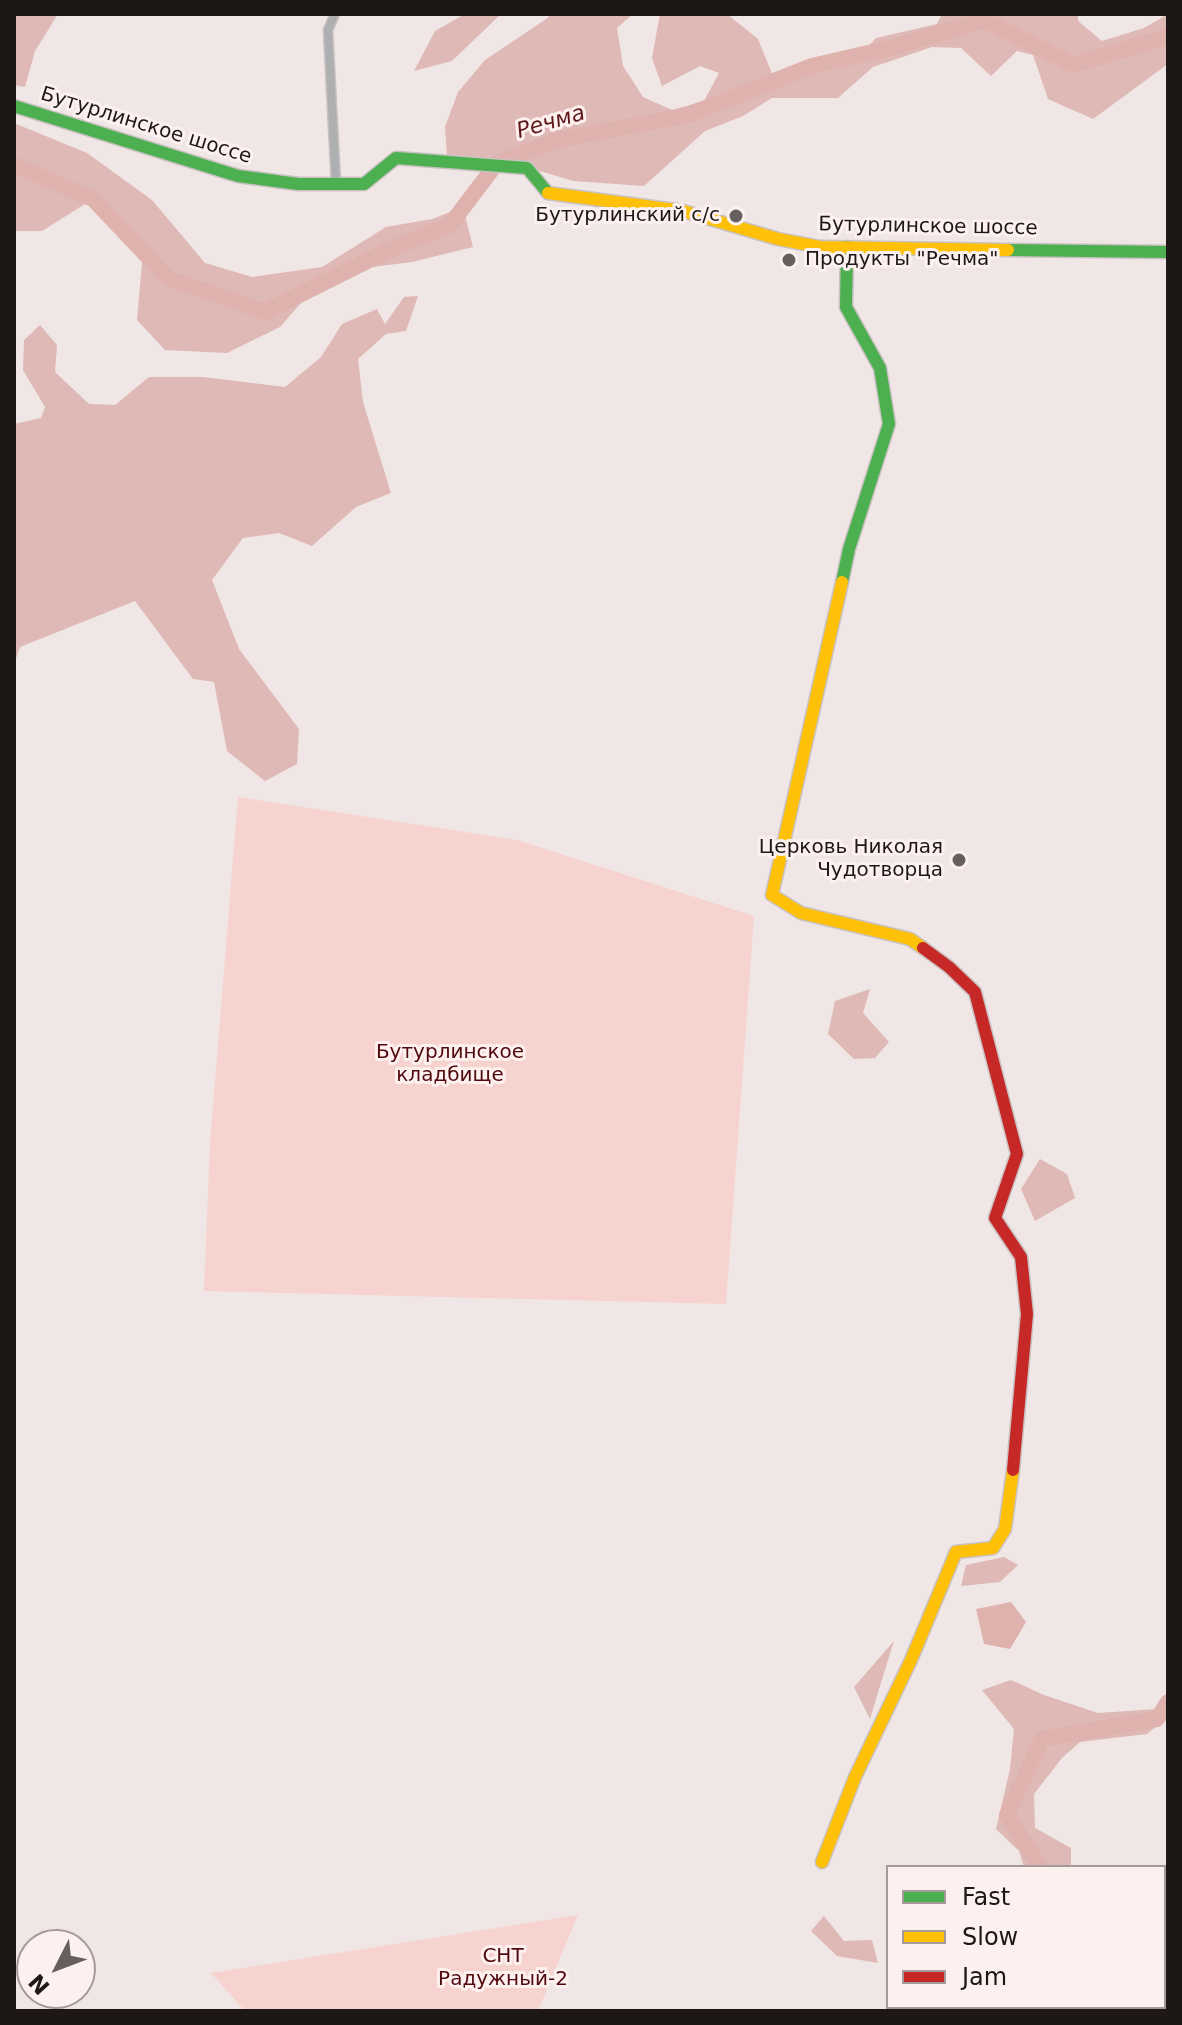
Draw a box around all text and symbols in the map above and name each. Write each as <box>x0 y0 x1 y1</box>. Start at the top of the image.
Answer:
street label: Бутурлинское шоссе <box>38 82 254 170</box>
water label: Речма <box>514 101 588 145</box>
place label: Бутурлинский с/с <box>535 204 720 228</box>
marker: Бутурлинский с/с <box>727 207 745 225</box>
street label: Бутурлинское шоссе <box>818 213 1038 241</box>
place label: Продукты "Речма" <box>805 248 998 272</box>
marker: Продукты "Речма" <box>780 251 798 269</box>
place label: Церковь Николая Чудотворца <box>759 836 943 883</box>
marker: Церковь Николая Чудотворца <box>950 851 968 869</box>
park label: Бутурлинское кладбище <box>376 1041 524 1088</box>
legend <box>886 1865 1166 2009</box>
text: Fast <box>962 1883 1010 1911</box>
text: Slow <box>962 1923 1018 1951</box>
north arrow <box>16 1929 96 2009</box>
park label: СНТ Радужный-2 <box>438 1945 568 1992</box>
text: Jam <box>962 1963 1007 1991</box>
text: N <box>24 1969 55 1999</box>

